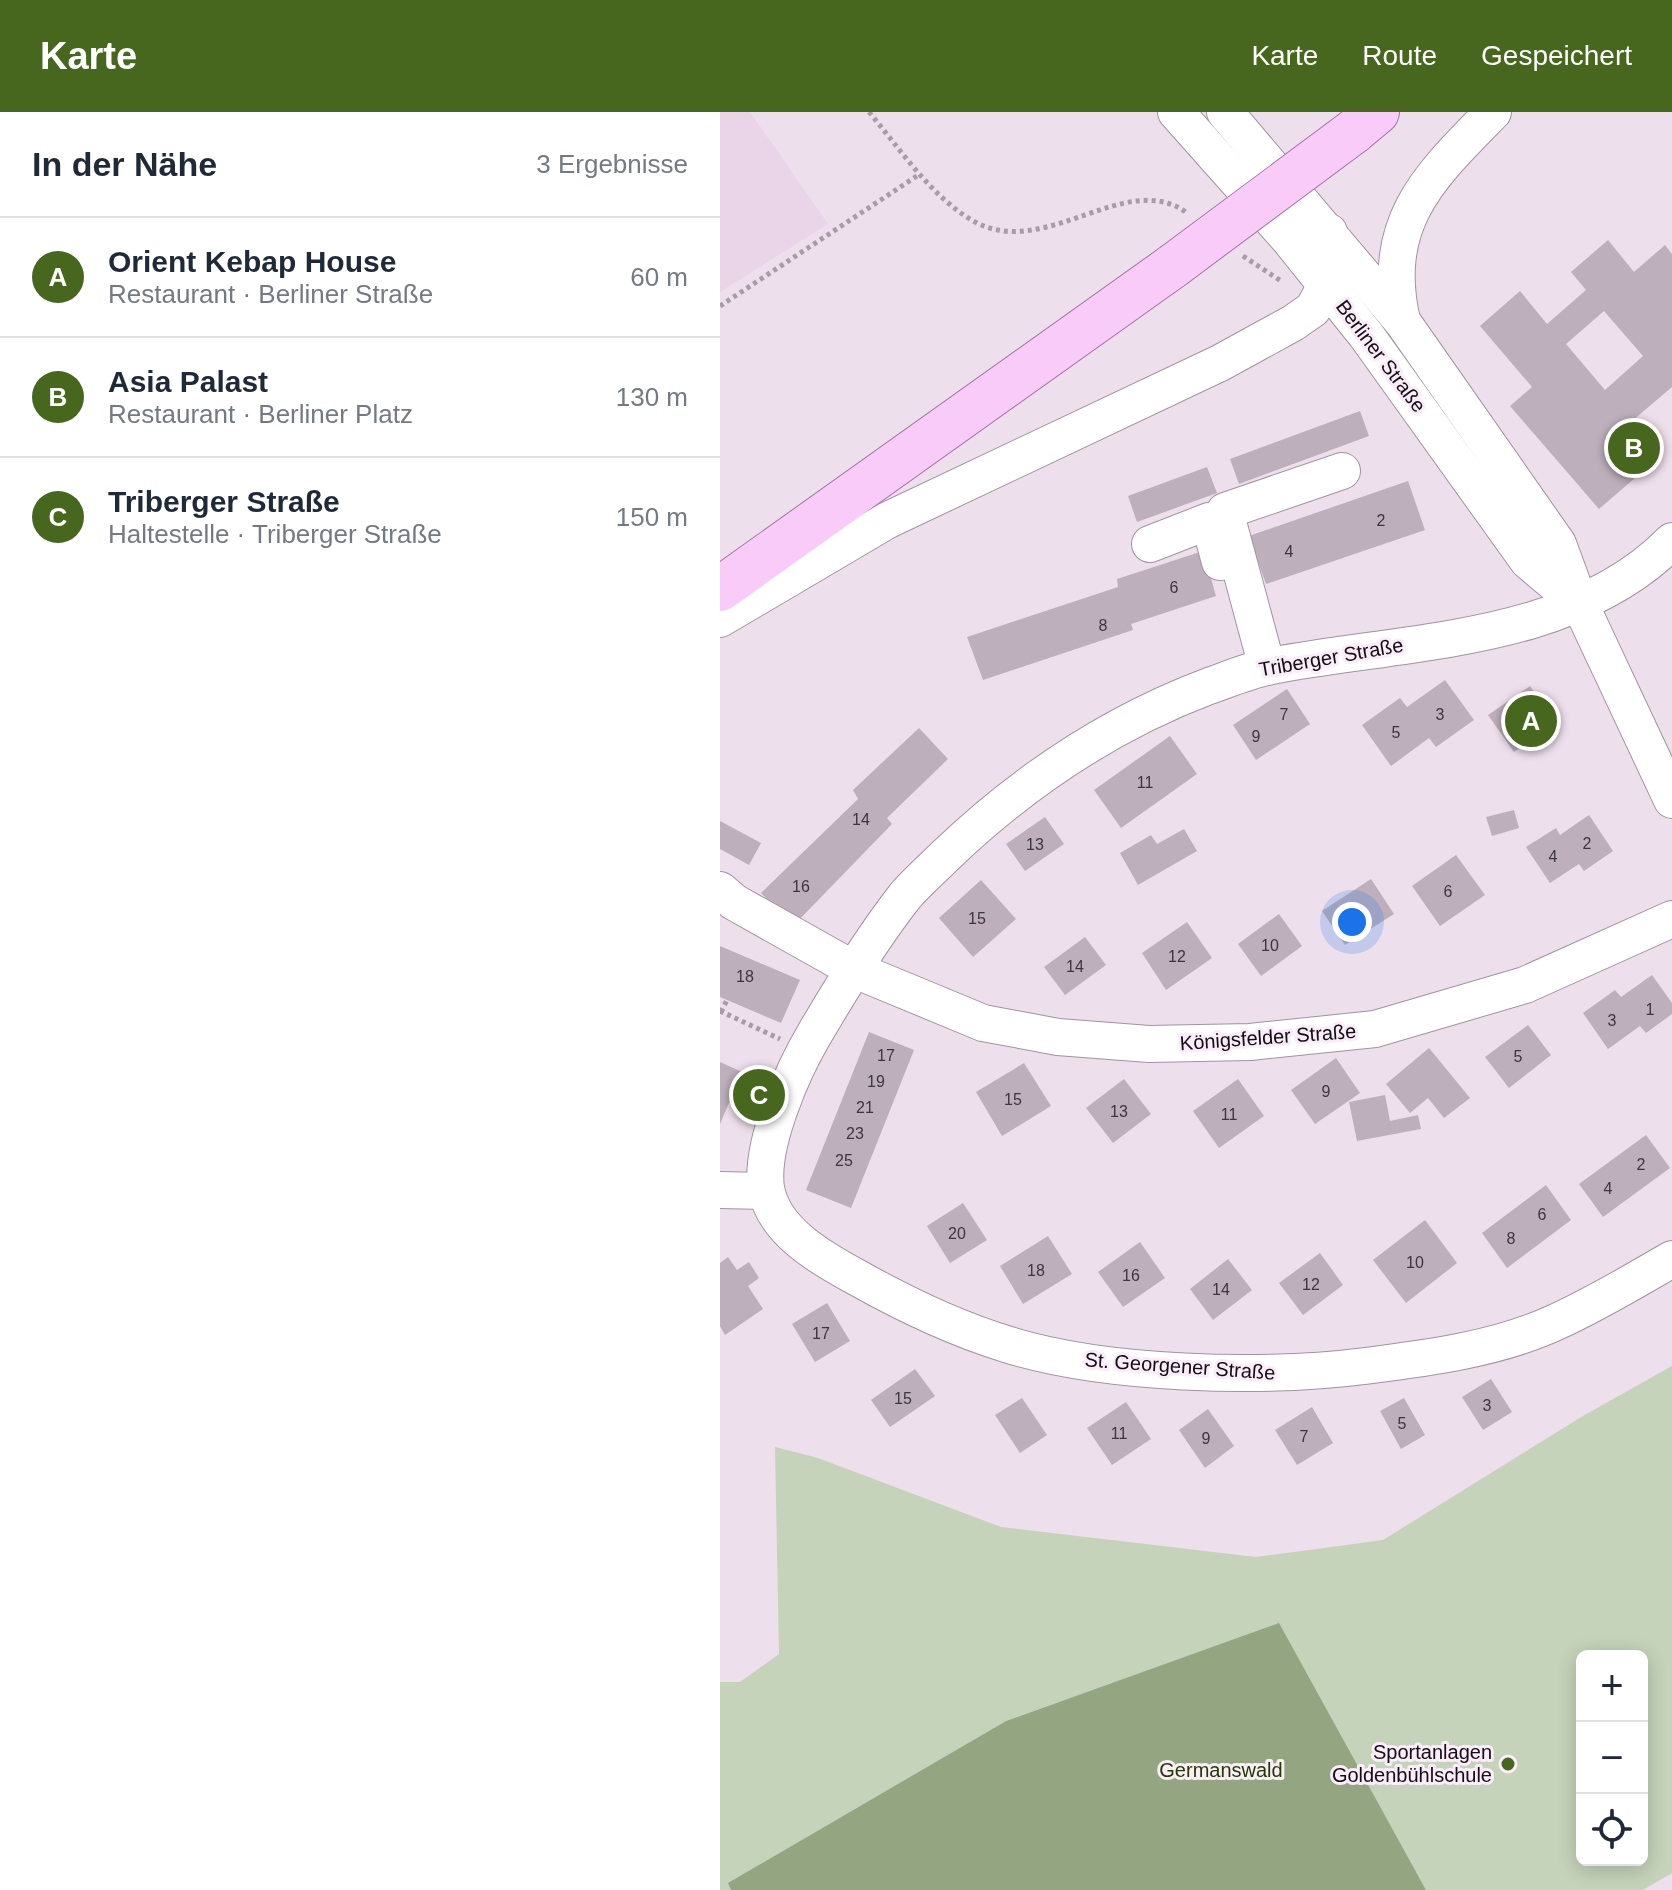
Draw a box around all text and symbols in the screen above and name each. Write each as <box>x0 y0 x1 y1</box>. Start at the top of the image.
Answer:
text: Karte <box>40 35 137 77</box>
text: Karte <box>1251 40 1318 71</box>
text: Route <box>1362 40 1437 71</box>
text: Gespeichert <box>1481 40 1632 71</box>
text: In der Nähe <box>32 145 217 183</box>
text: 3 Ergebnisse <box>536 149 688 179</box>
text: Orient Kebap House <box>108 245 396 278</box>
text: A <box>49 262 67 292</box>
text: 60 m <box>630 262 688 292</box>
text: Restaurant · Berliner Straße <box>108 279 433 309</box>
street label: Berliner Straße <box>1332 296 1430 416</box>
text: Asia Palast <box>108 365 268 398</box>
text: B <box>49 382 67 412</box>
text: 130 m <box>616 382 688 412</box>
text: Restaurant · Berliner Platz <box>108 399 413 429</box>
pin: B <box>1608 418 1660 478</box>
text: Triberger Straße <box>108 485 340 518</box>
text: C <box>49 502 67 532</box>
text: 150 m <box>616 502 688 532</box>
house number: 2 <box>1377 512 1386 529</box>
text: Haltestelle · Triberger Straße <box>108 519 442 549</box>
house number: 4 <box>1285 543 1294 560</box>
house number: 6 <box>1170 579 1179 596</box>
house number: 8 <box>1099 617 1108 634</box>
street label: Triberger Straße <box>1257 633 1405 681</box>
pin: A <box>1505 691 1557 751</box>
house number: 7 <box>1280 706 1289 723</box>
house number: 3 <box>1436 706 1445 723</box>
house number: 5 <box>1392 724 1401 741</box>
house number: 9 <box>1252 728 1261 745</box>
house number: 11 <box>1137 774 1153 791</box>
house number: 14 <box>852 811 870 828</box>
house number: 2 <box>1583 835 1592 852</box>
house number: 13 <box>1026 836 1044 853</box>
house number: 4 <box>1549 848 1558 865</box>
house number: 16 <box>792 878 810 895</box>
house number: 6 <box>1444 883 1453 900</box>
your location <box>1332 902 1372 942</box>
house number: 15 <box>968 910 986 927</box>
house number: 10 <box>1261 937 1279 954</box>
house number: 12 <box>1168 948 1186 965</box>
house number: 14 <box>1066 958 1084 975</box>
house number: 18 <box>736 968 754 985</box>
house number: 1 <box>1646 1001 1655 1018</box>
house number: 3 <box>1608 1012 1617 1029</box>
street label: Königsfelder Straße <box>1179 1020 1357 1054</box>
house number: 17 <box>877 1047 895 1064</box>
house number: 5 <box>1514 1048 1523 1065</box>
pin: C <box>733 1065 785 1125</box>
house number: 19 <box>867 1073 885 1090</box>
house number: 9 <box>1322 1083 1331 1100</box>
house number: 15 <box>1004 1091 1022 1108</box>
house number: 21 <box>856 1099 874 1116</box>
house number: 13 <box>1110 1103 1128 1120</box>
house number: 11 <box>1221 1106 1237 1123</box>
house number: 23 <box>846 1125 864 1142</box>
house number: 25 <box>835 1152 853 1169</box>
house number: 2 <box>1637 1156 1646 1173</box>
house number: 4 <box>1604 1180 1613 1197</box>
house number: 6 <box>1538 1206 1547 1223</box>
house number: 20 <box>948 1225 966 1242</box>
house number: 8 <box>1507 1230 1516 1247</box>
house number: 10 <box>1406 1254 1424 1271</box>
house number: 18 <box>1027 1262 1045 1279</box>
house number: 16 <box>1122 1267 1140 1284</box>
house number: 12 <box>1302 1276 1320 1293</box>
house number: 14 <box>1212 1281 1230 1298</box>
house number: 17 <box>812 1325 830 1342</box>
street label: St. Georgener Straße <box>1084 1348 1276 1384</box>
house number: 15 <box>894 1390 912 1407</box>
house number: 3 <box>1483 1397 1492 1414</box>
house number: 5 <box>1398 1415 1407 1432</box>
house number: 11 <box>1111 1425 1127 1442</box>
house number: 7 <box>1300 1428 1309 1445</box>
house number: 9 <box>1202 1430 1211 1447</box>
map controls <box>1576 1650 1648 1866</box>
button: + <box>1576 1650 1648 1722</box>
button: − <box>1576 1722 1648 1794</box>
place label: Sportanlagen Goldenbühlschule <box>1332 1741 1492 1786</box>
marker: Sportanlagen Goldenbühlschule <box>1499 1755 1517 1773</box>
park label: Germanswald <box>1159 1759 1283 1781</box>
button: locate <box>1576 1794 1648 1866</box>

